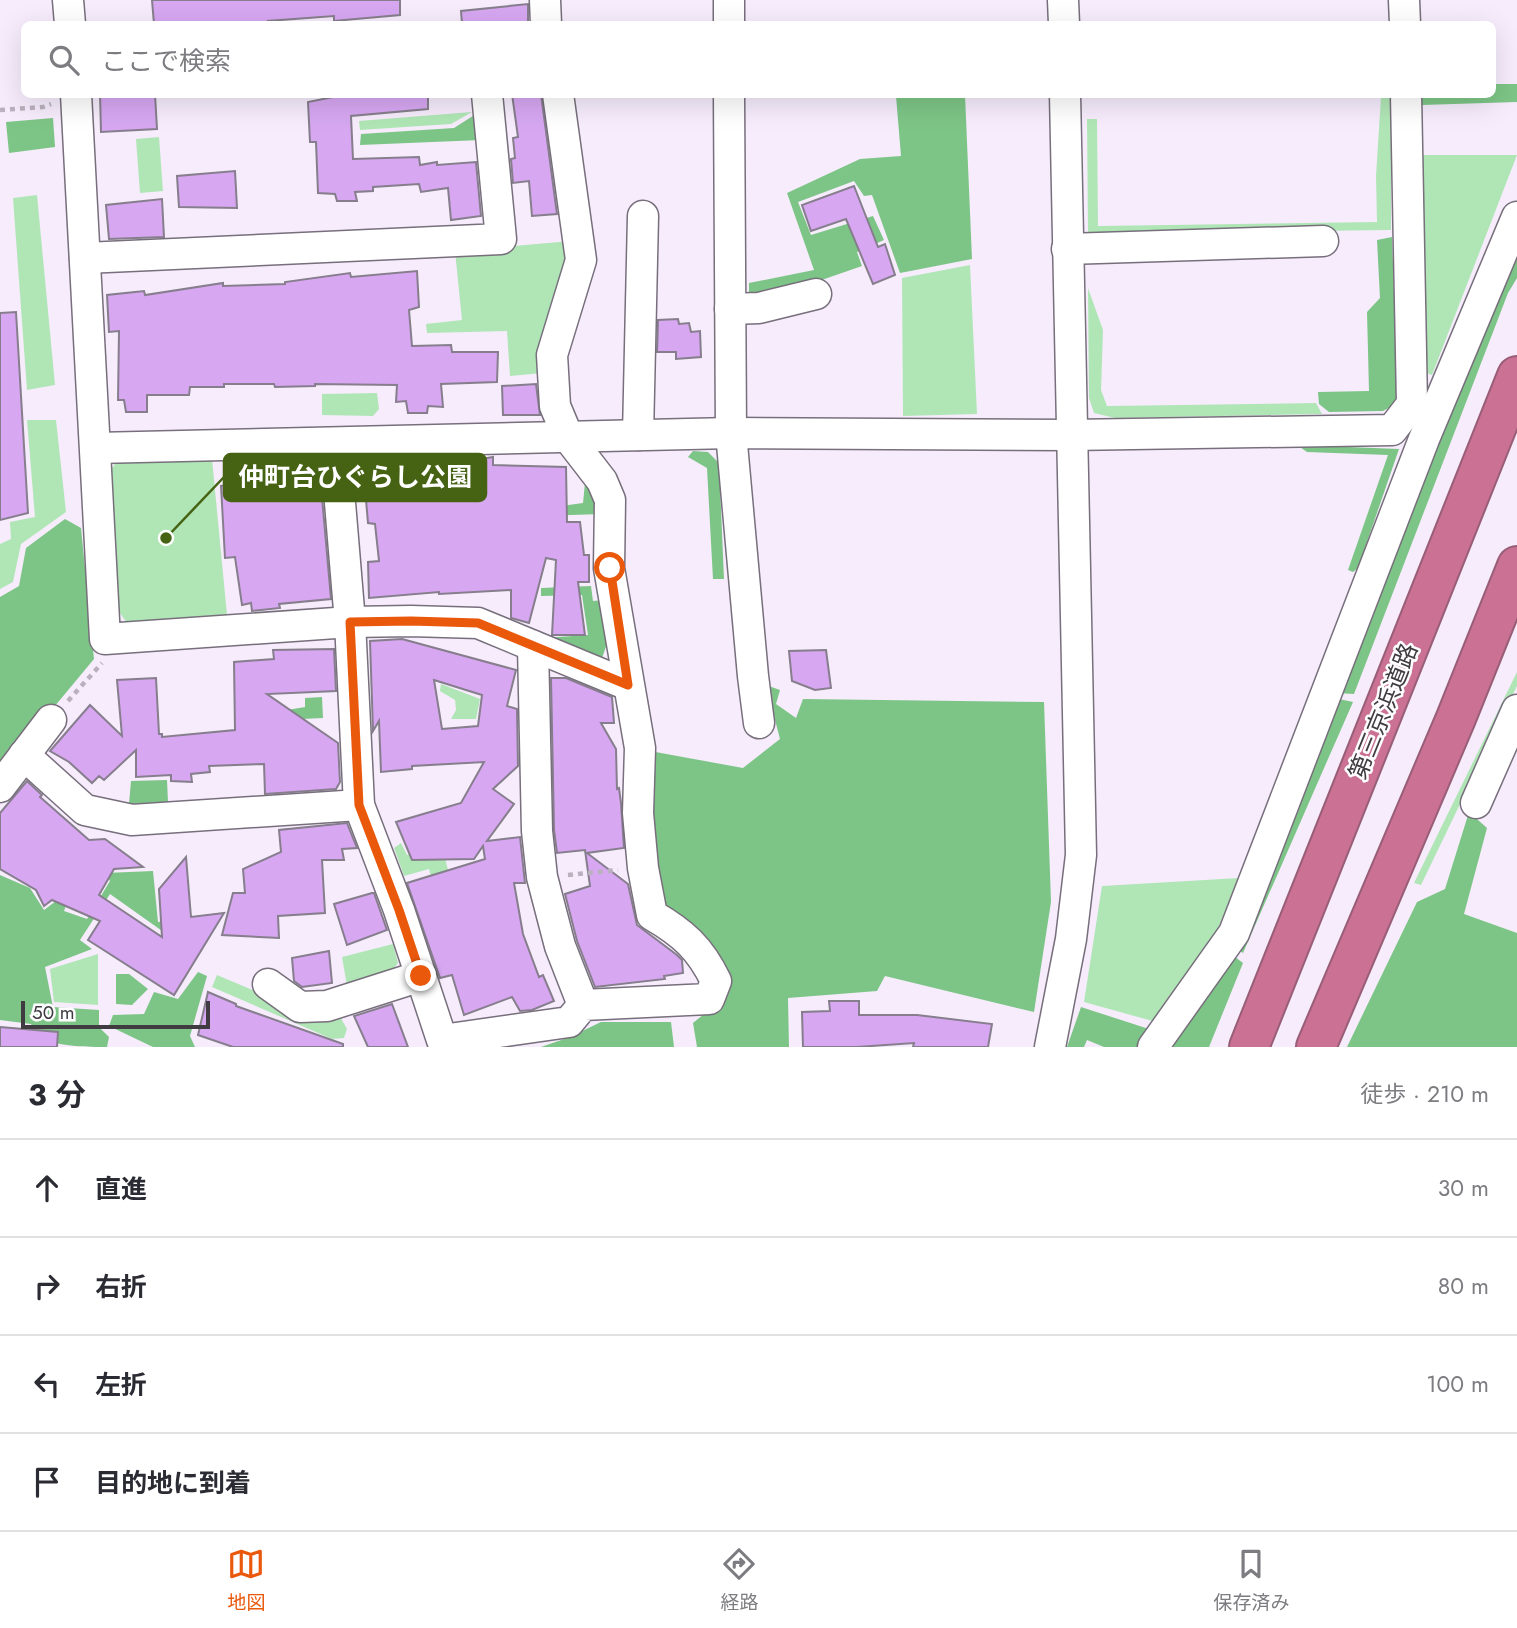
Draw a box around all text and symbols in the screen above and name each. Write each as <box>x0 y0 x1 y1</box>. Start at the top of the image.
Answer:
search box <box>21 21 1496 98</box>
icon: search <box>45 41 83 79</box>
text: ここで検索 <box>101 42 231 80</box>
callout: 仲町台ひぐらし公園 <box>224 454 486 501</box>
text: 仲町台ひぐらし公園 <box>238 458 472 496</box>
route start <box>594 552 625 583</box>
street label: 第三京浜道路 <box>1340 638 1426 784</box>
route end <box>405 960 436 991</box>
scale bar <box>21 998 210 1030</box>
text: 50 m <box>32 999 75 1026</box>
text: 3 分 <box>28 1073 86 1116</box>
text: 徒歩 · 210 m <box>1360 1077 1489 1111</box>
icon: ahead <box>28 1169 66 1207</box>
text: 直進 <box>95 1170 147 1208</box>
text: 30 m <box>1438 1171 1489 1205</box>
icon: right <box>28 1267 66 1305</box>
text: 右折 <box>95 1268 147 1306</box>
text: 80 m <box>1438 1269 1489 1303</box>
icon: left <box>28 1365 66 1403</box>
text: 左折 <box>95 1366 147 1404</box>
text: 100 m <box>1426 1367 1489 1401</box>
icon: arrive <box>28 1463 66 1501</box>
text: 目的地に到着 <box>95 1464 251 1502</box>
tab: 地図 <box>227 1545 266 1616</box>
tab: 経路 <box>720 1545 759 1616</box>
tab: 保存済み <box>1213 1545 1290 1616</box>

